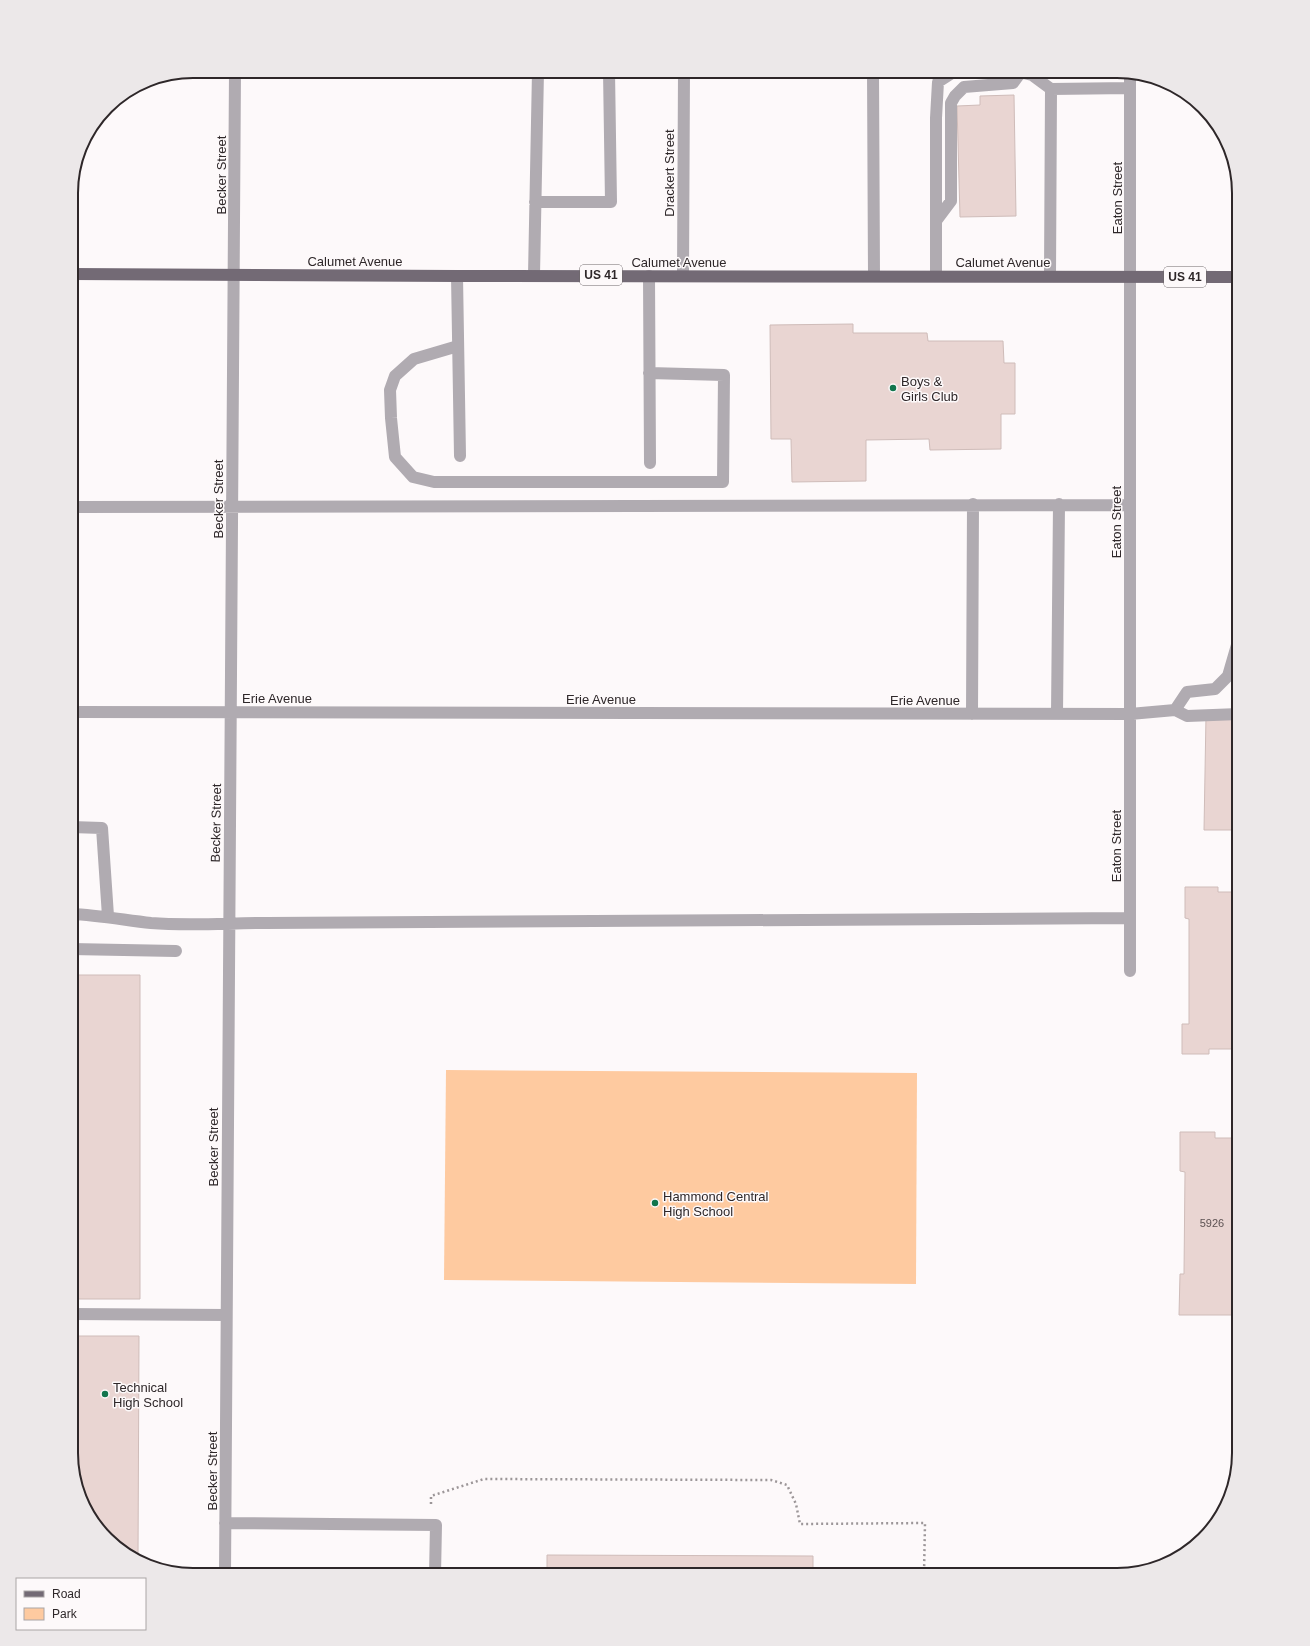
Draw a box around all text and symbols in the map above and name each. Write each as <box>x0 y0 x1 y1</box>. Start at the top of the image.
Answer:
street label: Drackert Street <box>662 129 677 217</box>
street label: Becker Street <box>214 135 229 214</box>
street label: Eaton Street <box>1110 161 1125 234</box>
street label: Calumet Avenue <box>307 254 403 269</box>
street label: Calumet Avenue <box>631 255 727 270</box>
street label: Calumet Avenue <box>955 255 1051 270</box>
road number: US 41 <box>580 265 622 285</box>
road number: US 41 <box>1164 267 1206 287</box>
place label: Boys & Girls Club <box>901 374 958 404</box>
marker: Boys & Girls Club <box>888 383 898 393</box>
street label: Becker Street <box>211 459 226 538</box>
street label: Eaton Street <box>1109 485 1124 558</box>
street label: Erie Avenue <box>242 691 312 706</box>
street label: Erie Avenue <box>566 692 636 707</box>
street label: Erie Avenue <box>890 693 960 708</box>
street label: Becker Street <box>208 783 224 863</box>
street label: Eaton Street <box>1109 809 1124 882</box>
street label: Becker Street <box>206 1107 221 1186</box>
place label: Hammond Central High School <box>663 1189 769 1219</box>
marker: Hammond Central High School <box>650 1198 660 1208</box>
house number: 5926 <box>1200 1217 1224 1229</box>
place label: Technical High School <box>113 1380 183 1410</box>
marker: Technical High School <box>100 1389 110 1399</box>
street label: Becker Street <box>205 1431 220 1510</box>
legend <box>16 1578 146 1630</box>
text: Road <box>52 1587 81 1601</box>
text: Park <box>52 1607 78 1621</box>

